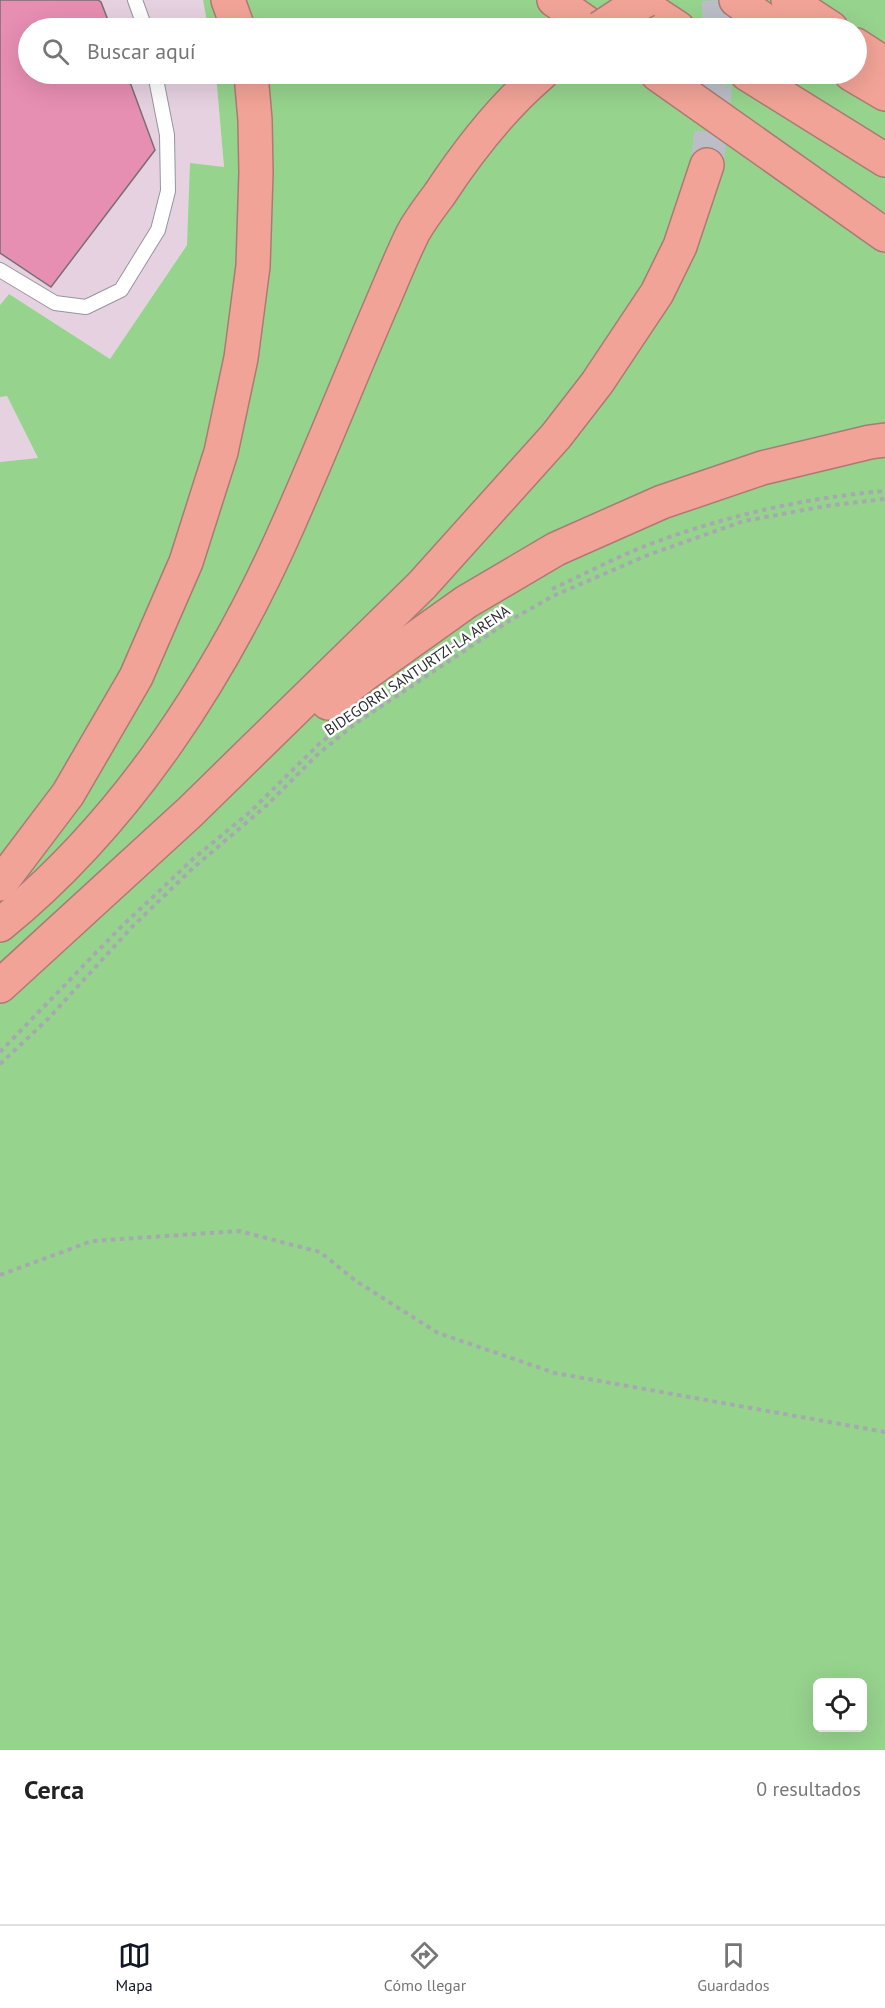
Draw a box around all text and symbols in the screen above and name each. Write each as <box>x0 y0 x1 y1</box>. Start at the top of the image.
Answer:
search box <box>18 18 867 84</box>
icon: search <box>39 35 72 68</box>
text: Buscar aquí <box>87 37 196 65</box>
street label: BIDEGORRI SANTURTZI-LA ARENA <box>321 601 514 739</box>
map controls <box>813 1678 867 1732</box>
button: locate <box>813 1678 867 1732</box>
text: Cerca <box>24 1773 84 1806</box>
text: 0 resultados <box>756 1776 861 1802</box>
tab: Mapa <box>116 1939 153 1995</box>
tab: Cómo llegar <box>384 1939 466 1995</box>
tab: Guardados <box>697 1939 769 1995</box>

